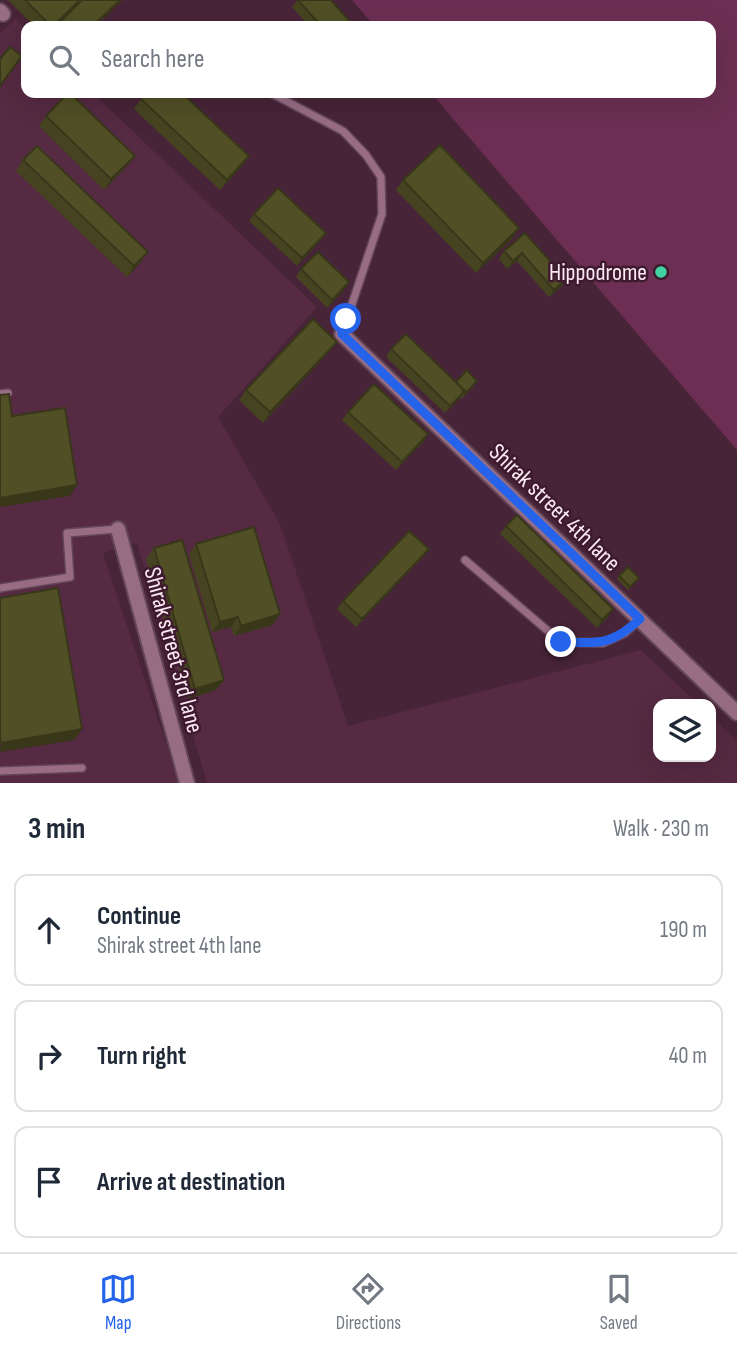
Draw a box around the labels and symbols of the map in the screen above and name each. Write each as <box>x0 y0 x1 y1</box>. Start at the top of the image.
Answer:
place label: Hippodrome <box>549 258 647 287</box>
marker: Hippodrome <box>653 264 669 280</box>
route start <box>330 303 361 334</box>
street label: Shirak street 4th lane <box>483 437 626 577</box>
street label: Shirak street 3rd lane <box>137 564 210 736</box>
route end <box>545 626 576 657</box>

